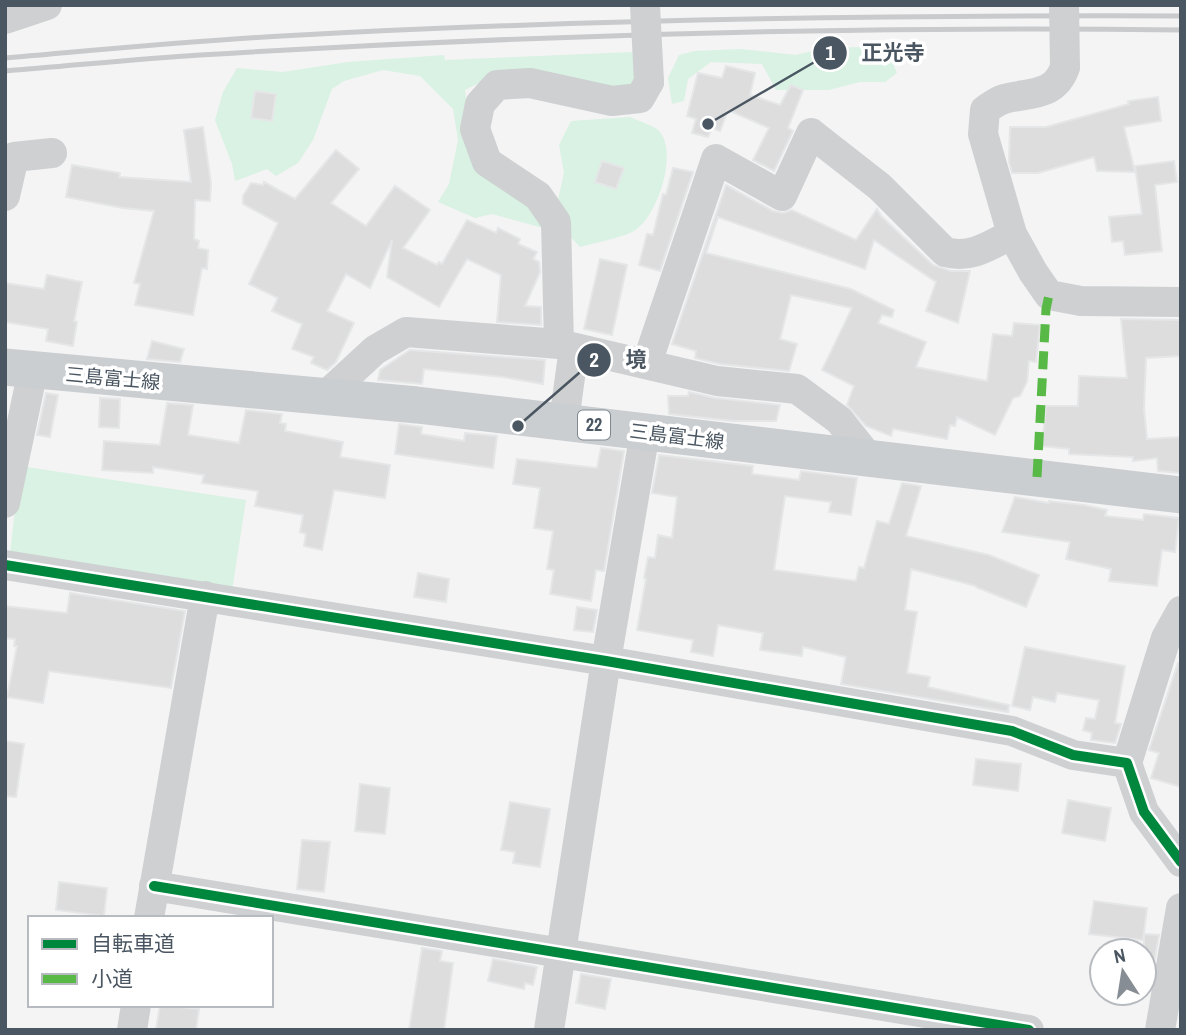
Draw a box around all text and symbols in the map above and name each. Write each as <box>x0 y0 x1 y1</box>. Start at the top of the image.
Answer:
callout: 正光寺 <box>813 32 939 74</box>
text: 1 <box>825 38 835 67</box>
text: 正光寺 <box>862 38 925 67</box>
callout: 境 <box>576 339 660 381</box>
text: 2 <box>589 345 599 374</box>
text: 境 <box>626 345 647 374</box>
street label: 三島富士線 <box>65 361 161 395</box>
road number: 22 <box>578 410 610 440</box>
street label: 三島富士線 <box>628 417 726 455</box>
legend <box>28 916 273 1007</box>
text: 自転車道 <box>91 929 175 958</box>
north arrow <box>1088 937 1158 1007</box>
text: N <box>1111 941 1128 969</box>
text: 小道 <box>91 964 133 993</box>

